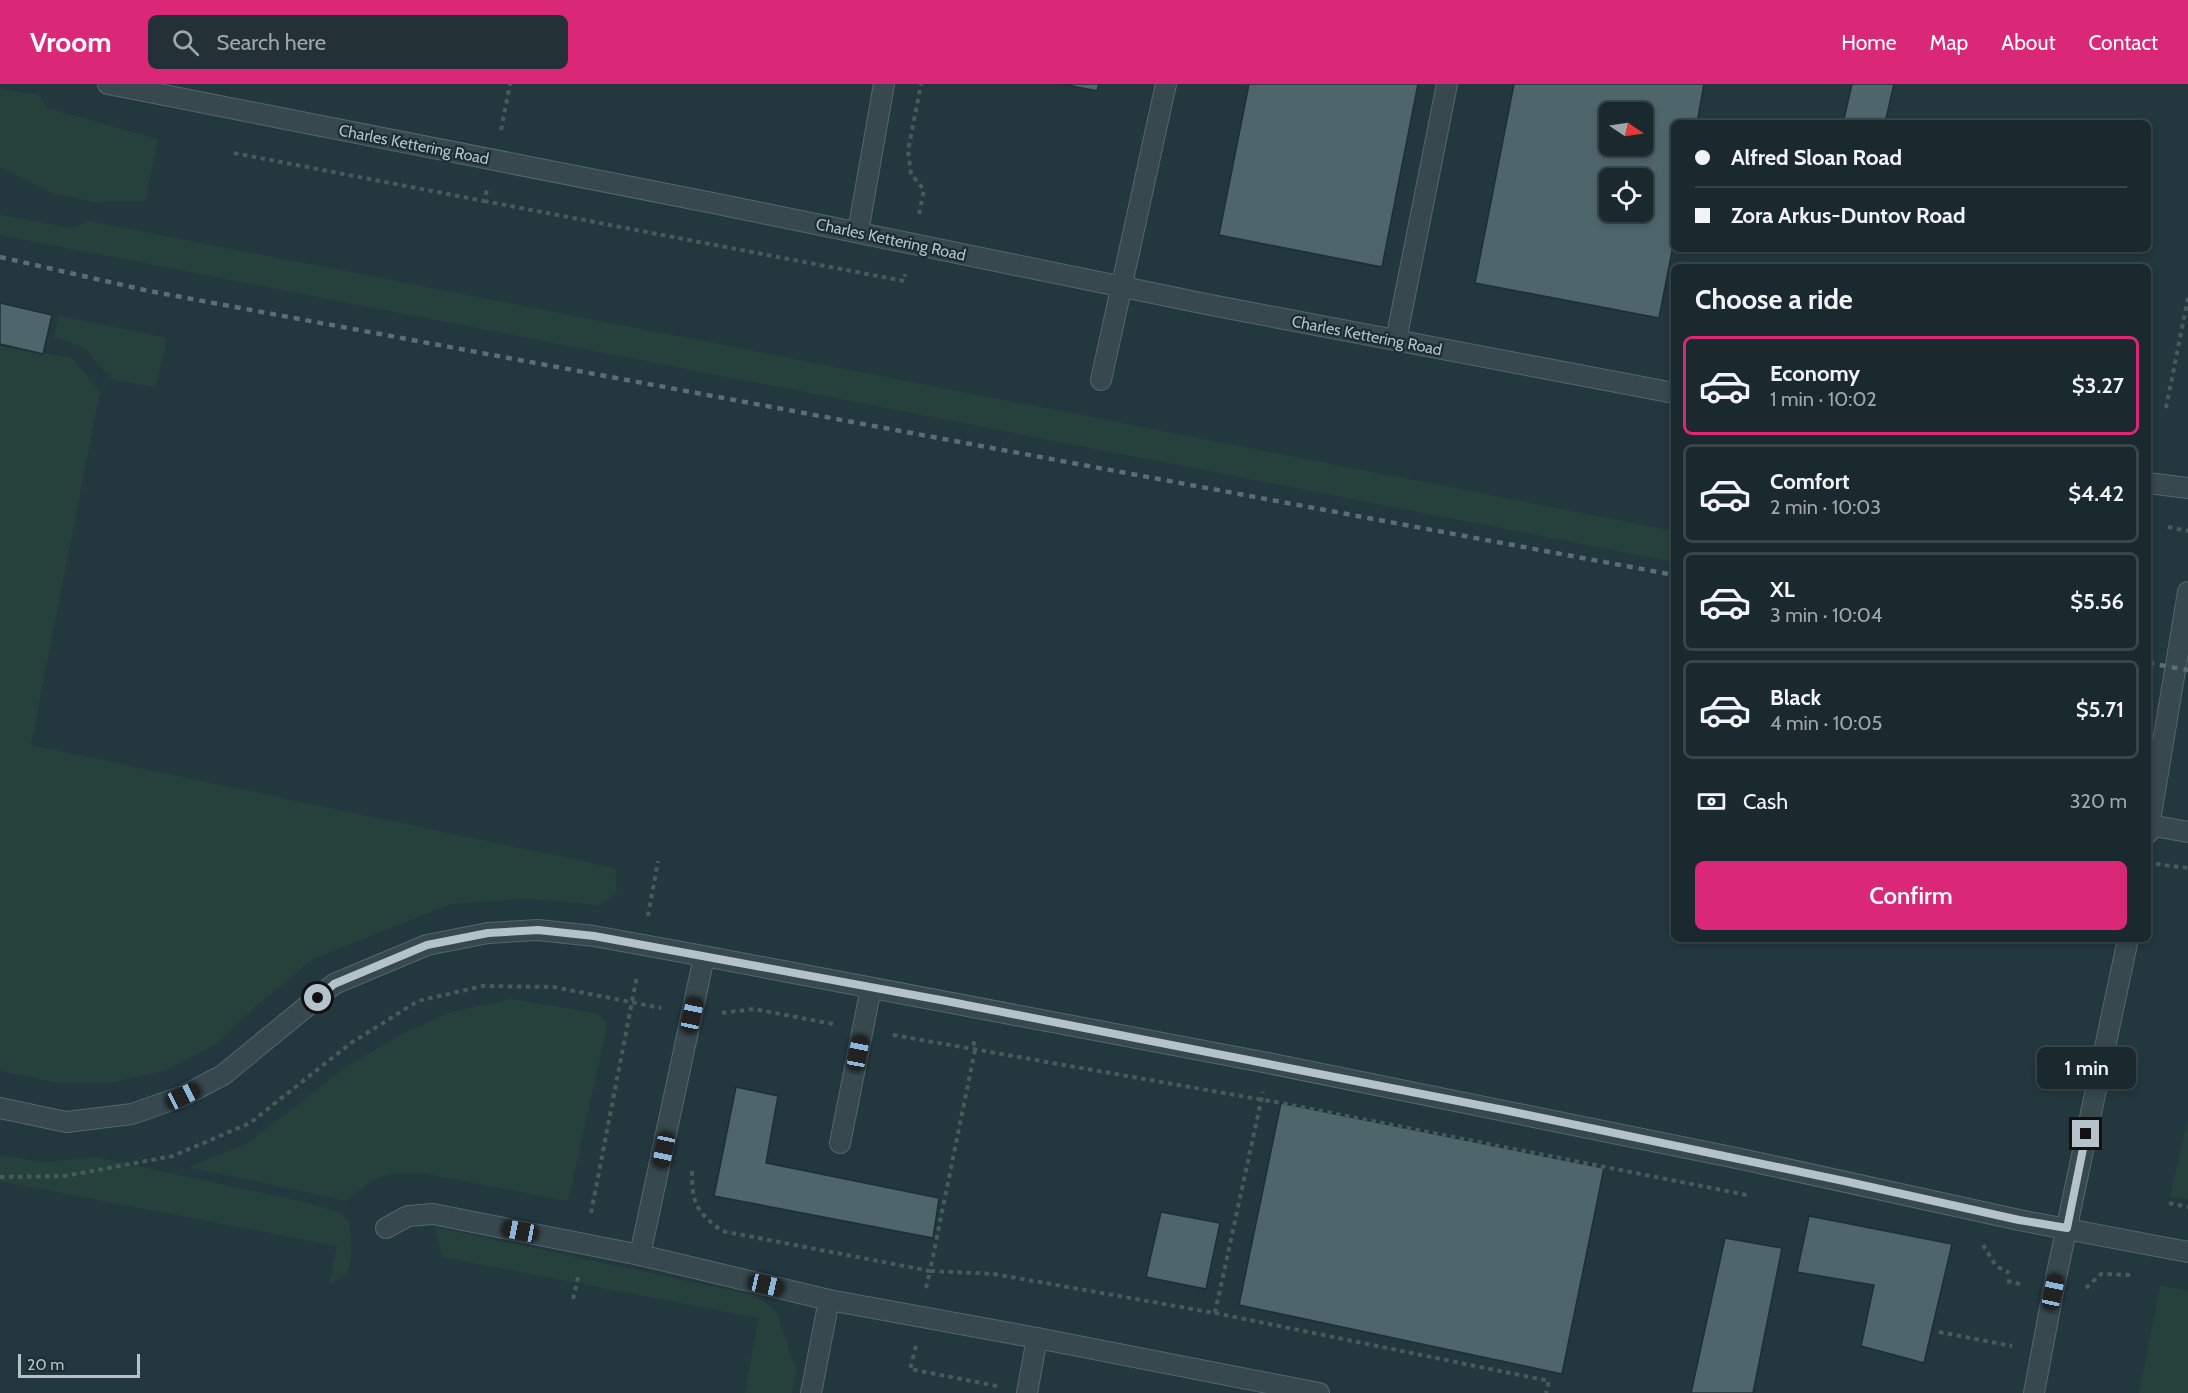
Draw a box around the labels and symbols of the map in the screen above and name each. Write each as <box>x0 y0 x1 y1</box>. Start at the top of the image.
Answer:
north arrow <box>1599 102 1653 156</box>
street label: Charles Kettering Road <box>337 121 491 168</box>
street label: Charles Kettering Road <box>814 214 968 265</box>
street label: Charles Kettering Road <box>1290 312 1444 359</box>
route start <box>304 984 331 1011</box>
car <box>679 996 705 1034</box>
car <box>846 1034 870 1072</box>
callout: 1 min <box>2036 1047 2136 1089</box>
car <box>163 1080 203 1112</box>
route end <box>2072 1120 2099 1147</box>
car <box>651 1131 677 1169</box>
car <box>501 1219 539 1243</box>
car <box>746 1272 786 1298</box>
car <box>2040 1273 2066 1311</box>
scale bar <box>18 1351 140 1378</box>

